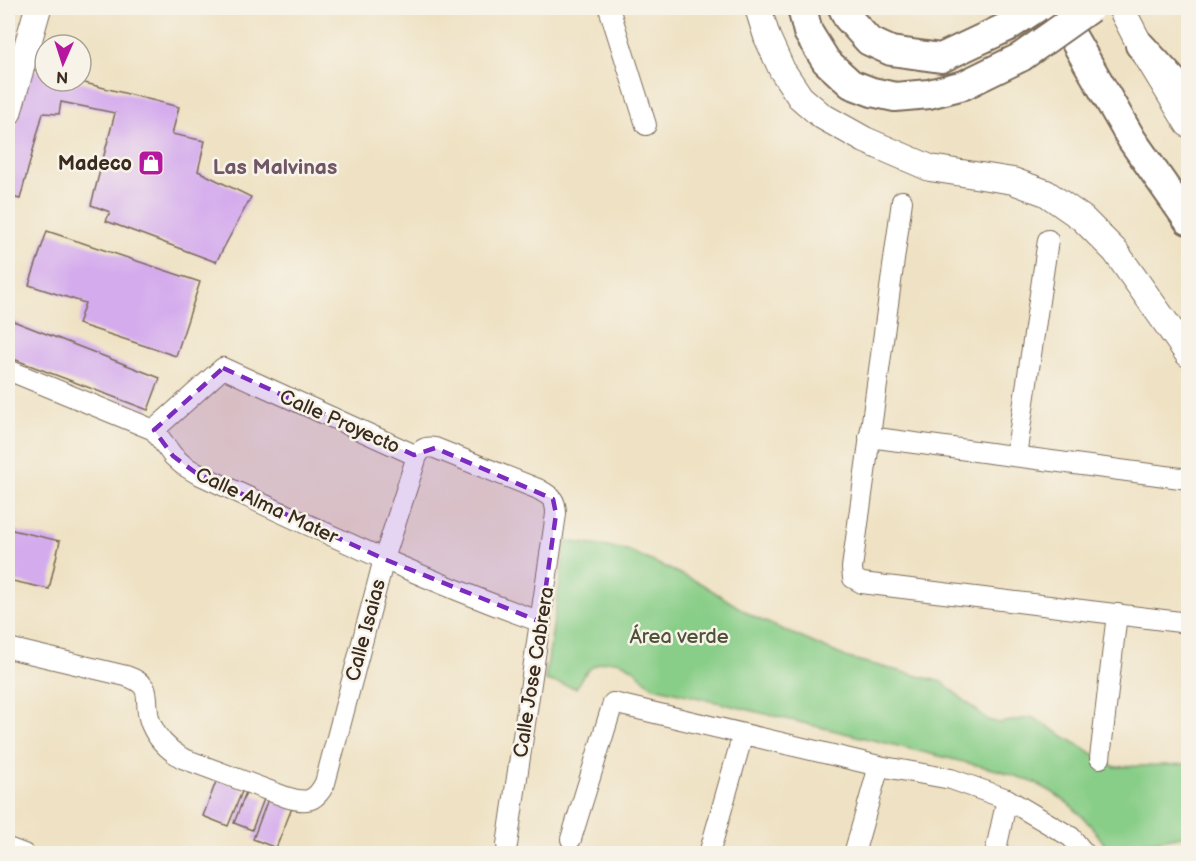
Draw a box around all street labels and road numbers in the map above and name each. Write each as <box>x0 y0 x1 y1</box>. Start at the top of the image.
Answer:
street label: Calle Proyecto <box>276 385 404 459</box>
street label: Calle Alma Mater <box>191 462 342 550</box>
street label: Calle Isaias <box>341 576 391 684</box>
street label: Calle Jose Cabrera <box>509 585 559 759</box>

